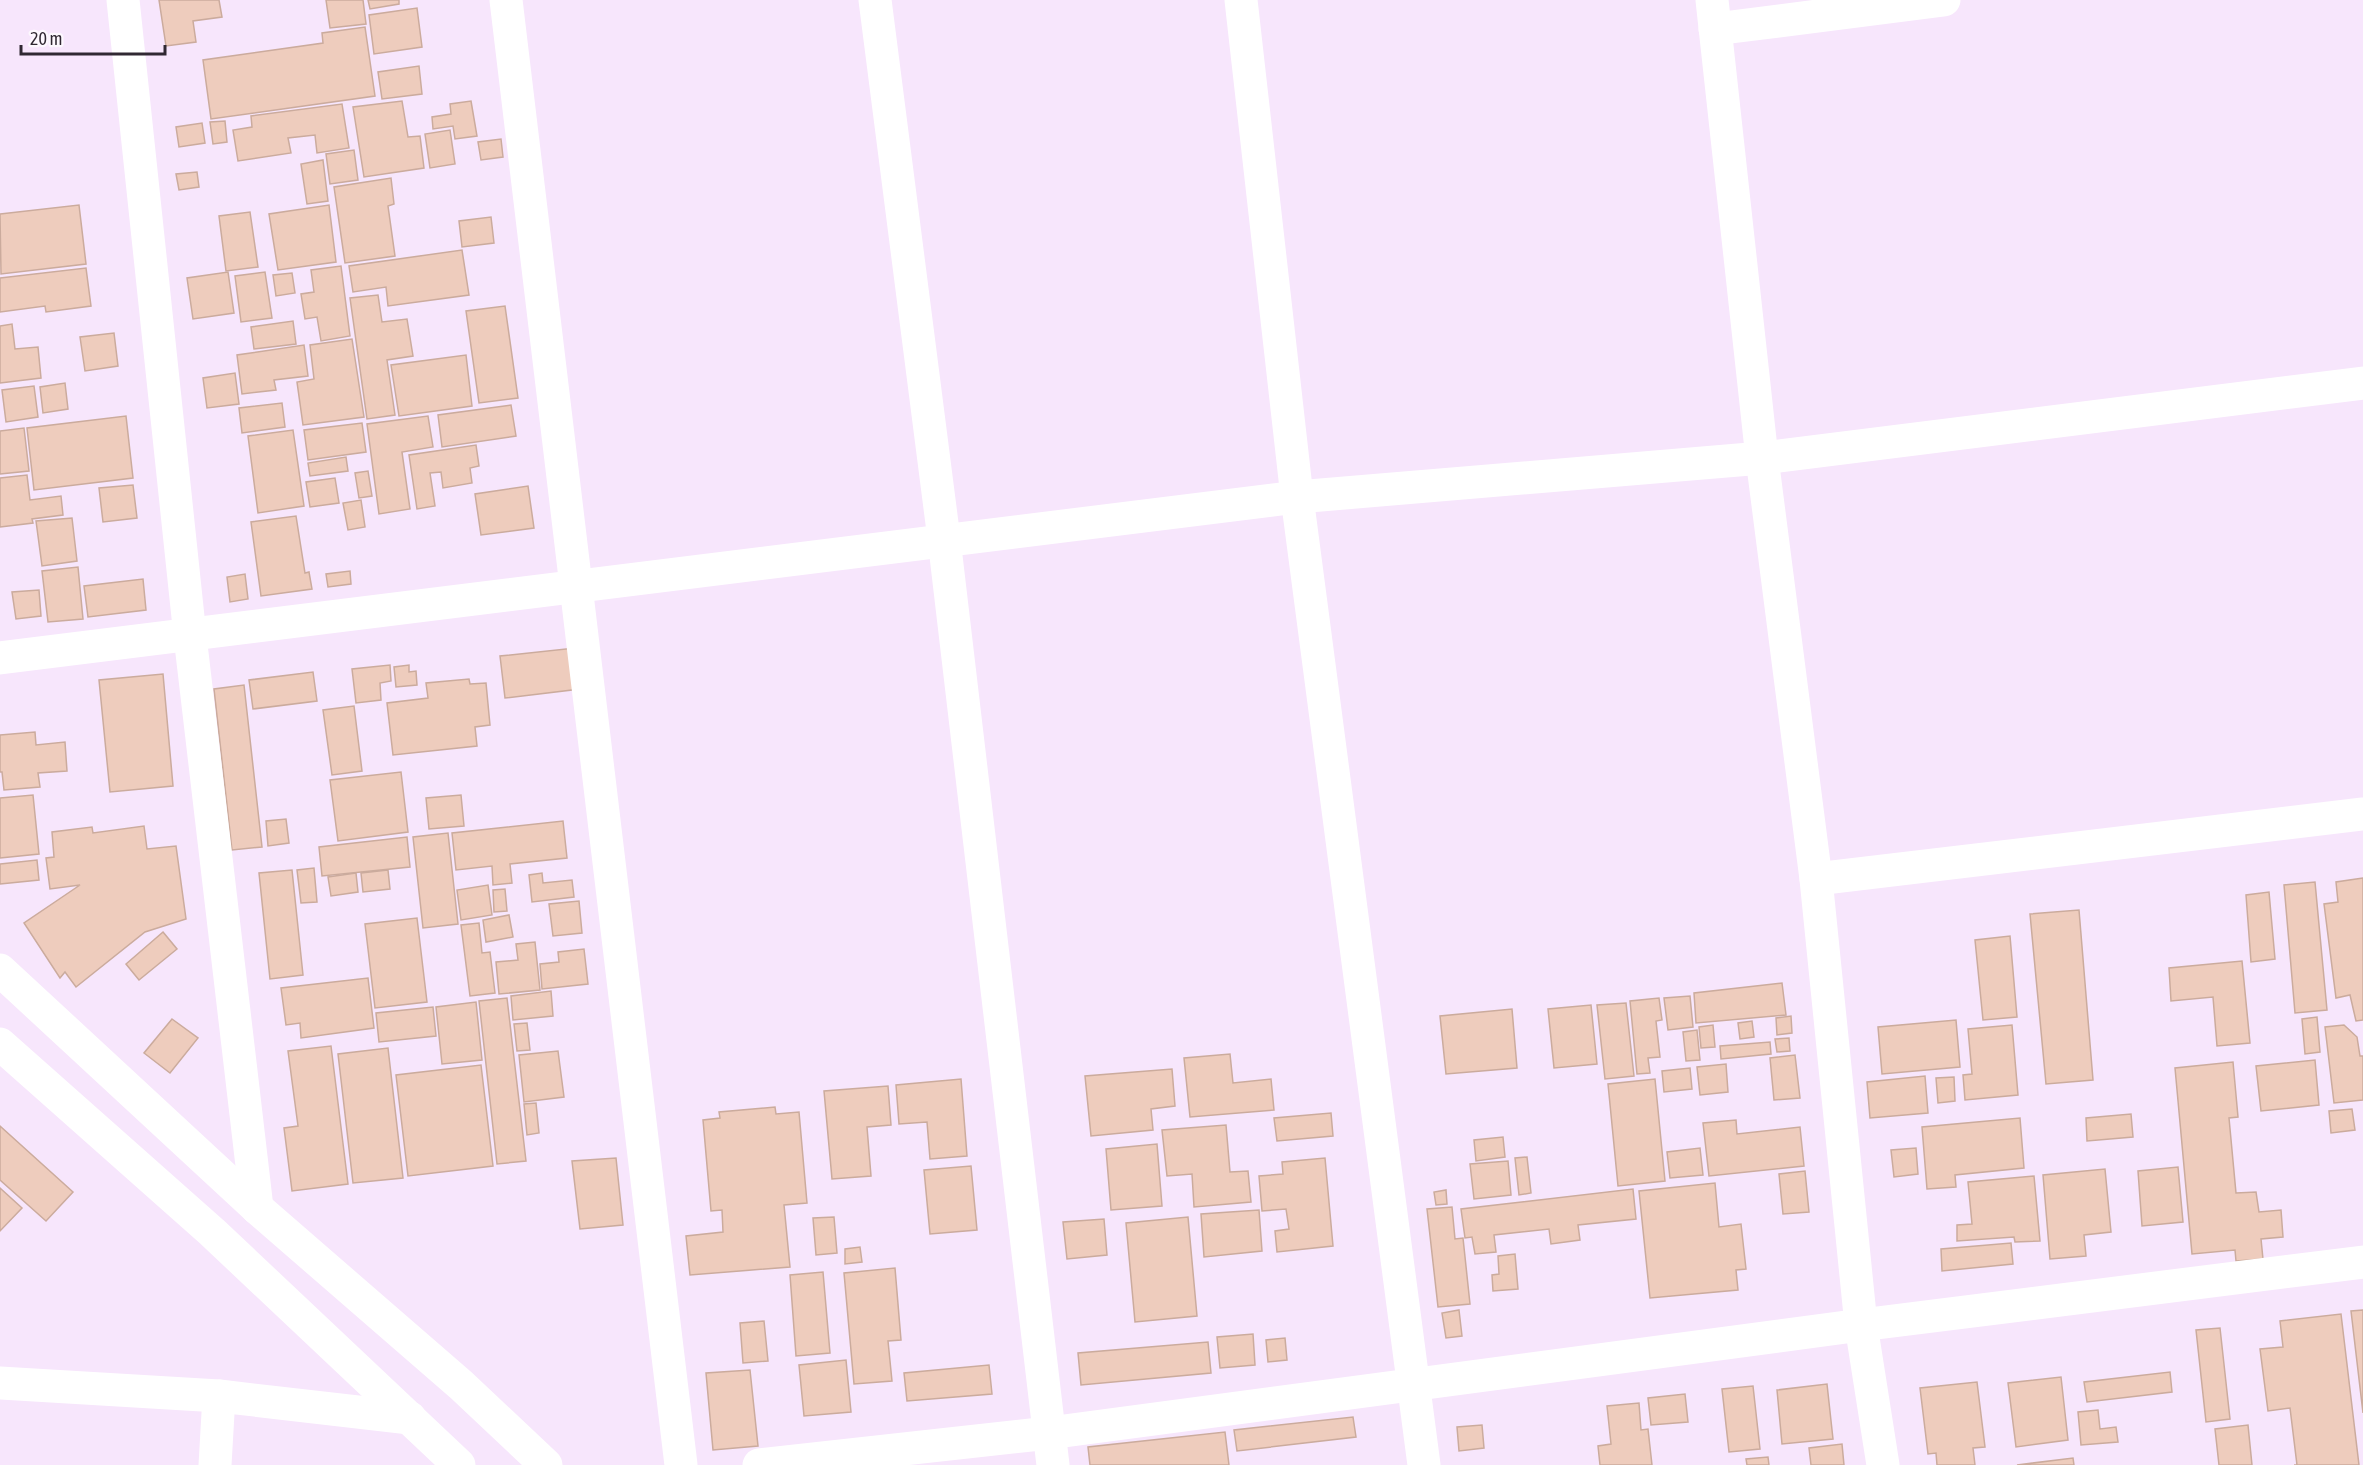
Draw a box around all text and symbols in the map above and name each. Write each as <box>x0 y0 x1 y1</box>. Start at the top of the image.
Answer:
scale bar <box>21 18 165 56</box>
text: 20 m <box>30 28 62 49</box>

